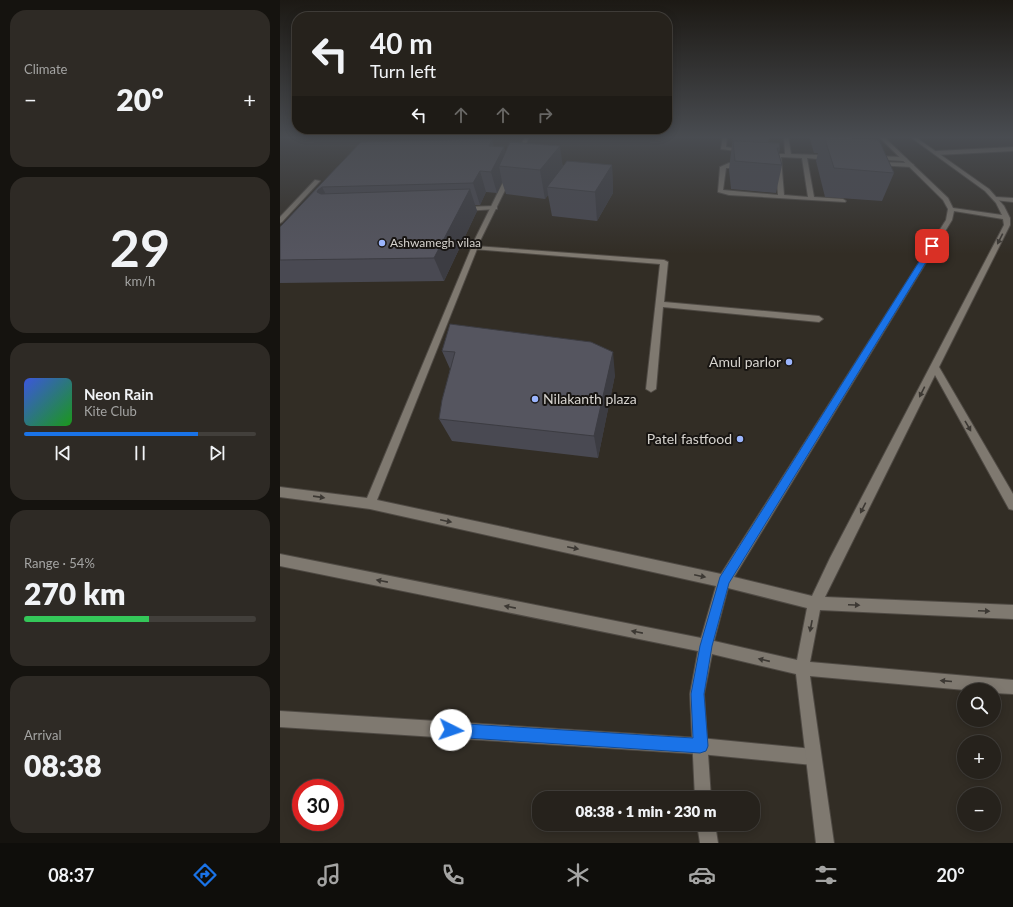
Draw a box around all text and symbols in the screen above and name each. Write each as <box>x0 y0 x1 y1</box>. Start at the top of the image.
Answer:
text: 40 m <box>370 26 433 60</box>
icon: left <box>304 28 356 80</box>
text: Turn left <box>370 60 436 82</box>
text: Climate <box>24 61 67 77</box>
text: 20° <box>116 81 164 117</box>
text: − <box>24 86 37 113</box>
text: + <box>243 86 256 113</box>
icon: left <box>408 104 430 126</box>
icon: ahead <box>450 104 472 126</box>
icon: ahead <box>492 104 514 126</box>
icon: right <box>534 104 556 126</box>
text: 29 <box>110 216 170 278</box>
pin <box>915 229 949 263</box>
one-way arrow <box>997 233 1003 245</box>
place label: Ashwamegh vilaa <box>390 235 481 250</box>
icon: arrive <box>921 235 943 257</box>
marker: Ashwamegh vilaa <box>377 238 387 248</box>
text: km/h <box>125 273 155 289</box>
place label: Amul parlor <box>709 353 781 370</box>
marker: Amul parlor <box>784 357 794 367</box>
text: Neon Rain <box>84 385 153 403</box>
one-way arrow <box>919 386 925 398</box>
place label: Nilakanth plaza <box>543 390 637 407</box>
marker: Nilakanth plaza <box>530 394 540 404</box>
text: Kite Club <box>84 403 137 419</box>
one-way arrow <box>964 420 971 432</box>
place label: Patel fastfood <box>647 430 732 447</box>
marker: Patel fastfood <box>735 434 745 444</box>
icon: previous <box>52 442 74 464</box>
icon: pause <box>129 442 151 464</box>
icon: next <box>206 442 228 464</box>
one-way arrow <box>313 494 325 500</box>
one-way arrow <box>859 502 866 514</box>
one-way arrow <box>440 518 453 524</box>
one-way arrow <box>567 546 580 552</box>
text: Range · 54% <box>24 555 95 571</box>
one-way arrow <box>694 573 707 579</box>
text: 270 km <box>24 575 125 611</box>
one-way arrow <box>376 577 388 583</box>
one-way arrow <box>848 602 861 608</box>
one-way arrow <box>503 603 516 609</box>
one-way arrow <box>978 608 991 614</box>
one-way arrow <box>807 620 813 632</box>
one-way arrow <box>631 629 643 635</box>
one-way arrow <box>758 656 770 662</box>
one-way arrow <box>940 678 952 684</box>
map controls <box>957 683 1001 831</box>
button: search <box>957 683 1001 727</box>
position arrow <box>430 709 472 751</box>
text: Arrival <box>24 727 61 743</box>
button: + <box>957 735 1001 779</box>
text: 08:38 <box>24 747 102 783</box>
speed limit sign: 30 <box>292 779 344 831</box>
button: − <box>957 787 1001 831</box>
text: 08:38 · 1 min · 230 m <box>575 802 717 820</box>
icon: directions <box>191 861 219 889</box>
icon: music <box>315 861 343 889</box>
icon: phone <box>439 861 467 889</box>
icon: climate <box>564 861 592 889</box>
icon: car <box>688 861 716 889</box>
icon: filters <box>812 861 840 889</box>
text: 08:37 <box>48 864 95 886</box>
text: 20° <box>936 864 965 886</box>

